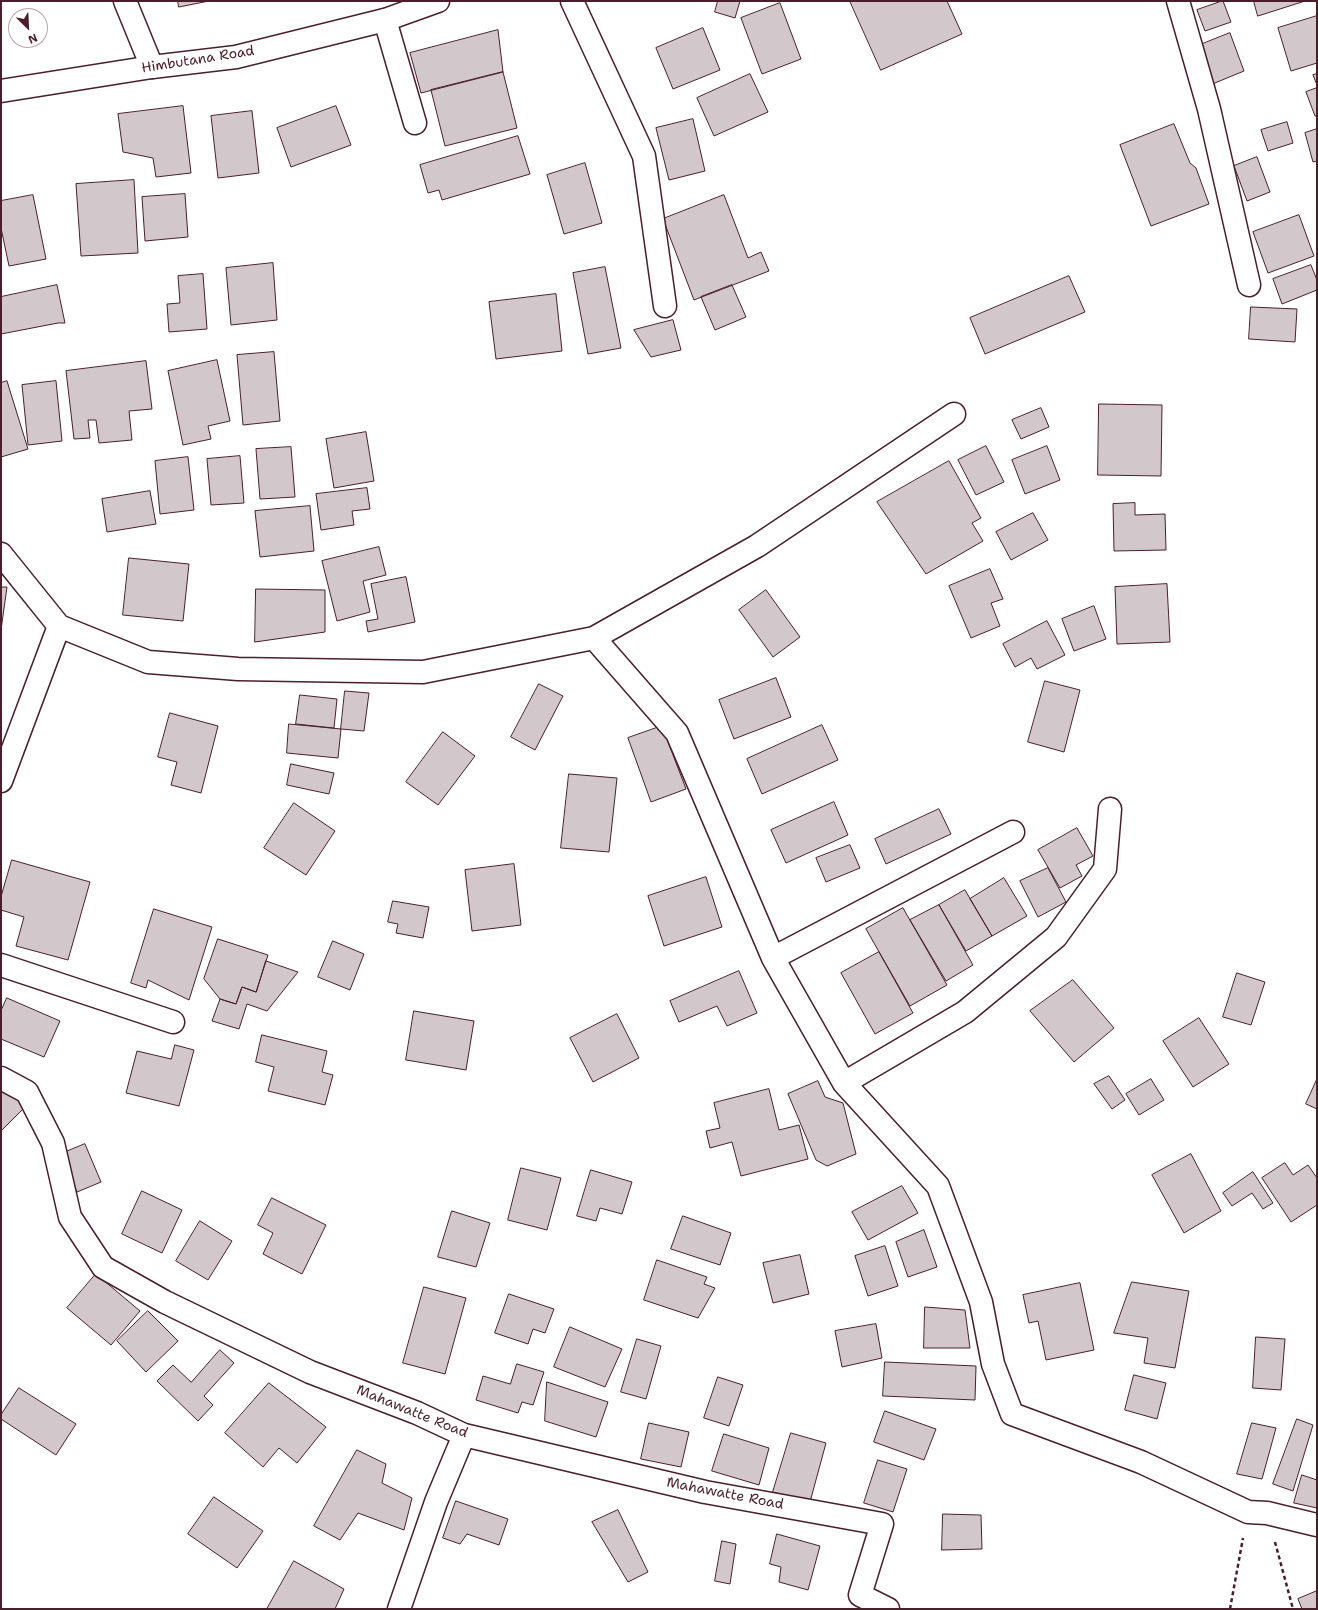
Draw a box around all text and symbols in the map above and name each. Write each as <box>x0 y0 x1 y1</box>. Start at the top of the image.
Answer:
north arrow <box>8 8 48 48</box>
text: N <box>26 30 40 47</box>
street label: Himbutana Road <box>140 43 256 77</box>
street label: Mahawatte Road <box>354 1382 470 1442</box>
street label: Mahawatte Road <box>665 1474 785 1514</box>

